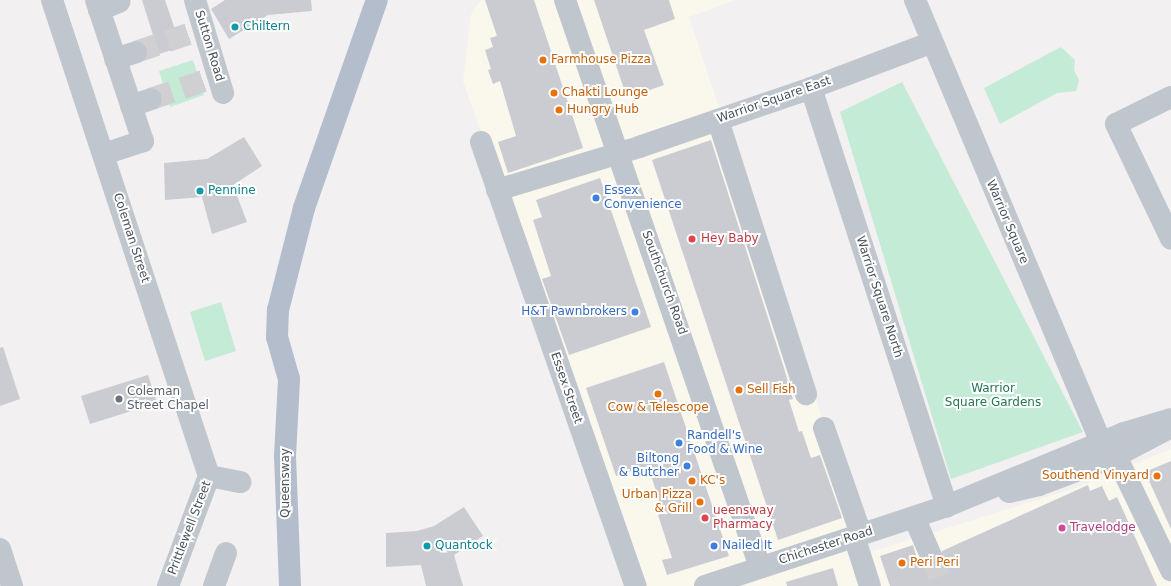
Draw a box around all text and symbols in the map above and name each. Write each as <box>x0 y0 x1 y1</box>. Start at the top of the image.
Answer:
street label: Sutton Road <box>191 9 227 83</box>
place label: Chiltern <box>243 20 290 34</box>
marker: Chiltern <box>230 22 240 32</box>
place label: Farmhouse Pizza <box>551 53 651 67</box>
marker: Farmhouse Pizza <box>538 55 548 65</box>
street label: Warrior Square East <box>715 74 833 126</box>
place label: Chakti Lounge <box>562 86 648 100</box>
marker: Chakti Lounge <box>549 88 559 98</box>
place label: Hungry Hub <box>567 103 639 117</box>
marker: Hungry Hub <box>554 105 564 115</box>
street label: Warrior Square <box>983 178 1031 266</box>
place label: Pennine <box>208 184 256 198</box>
place label: Essex Convenience <box>604 184 682 212</box>
marker: Pennine <box>195 186 205 196</box>
street label: Coleman Street <box>110 191 152 285</box>
marker: Essex Convenience <box>591 193 601 203</box>
street label: Southchurch Road <box>639 229 689 337</box>
place label: Hey Baby <box>701 232 759 246</box>
marker: Hey Baby <box>686 233 698 245</box>
street label: Warrior Square North <box>853 234 905 360</box>
place label: H&T Pawnbrokers <box>521 305 627 319</box>
marker: H&T Pawnbrokers <box>630 307 640 317</box>
street label: Essex Street <box>547 350 585 426</box>
park label: Warrior Square Gardens <box>945 382 1041 410</box>
place label: Sell Fish <box>747 383 796 397</box>
place label: Coleman Street Chapel <box>127 385 209 413</box>
marker: Sell Fish <box>734 385 744 395</box>
marker: Cow & Telescope <box>653 389 663 399</box>
marker: Coleman Street Chapel <box>114 394 124 404</box>
place label: Cow & Telescope <box>607 401 709 415</box>
place label: Randell's Food & Wine <box>687 429 763 457</box>
marker: Randell's Food & Wine <box>674 438 684 448</box>
street label: Queensway <box>279 448 293 518</box>
place label: Biltong & Butcher <box>619 452 679 480</box>
marker: Biltong & Butcher <box>682 461 692 471</box>
place label: Southend Vinyard <box>1042 469 1149 483</box>
marker: Southend Vinyard <box>1152 471 1162 481</box>
place label: KC's <box>700 474 725 488</box>
marker: KC's <box>687 476 697 486</box>
street label: Prittlewell Street <box>165 479 215 577</box>
place label: Urban Pizza & Grill <box>622 488 692 516</box>
marker: Urban Pizza & Grill <box>695 497 705 507</box>
place label: ueensway Pharmacy <box>713 504 773 532</box>
marker: ueensway Pharmacy <box>700 513 710 523</box>
place label: Travelodge <box>1070 521 1136 535</box>
marker: Travelodge <box>1057 523 1067 533</box>
street label: Chichester Road <box>777 524 875 568</box>
place label: Quantock <box>435 539 493 553</box>
place label: Nailed It <box>722 539 772 553</box>
marker: Quantock <box>422 541 432 551</box>
marker: Nailed It <box>709 541 719 551</box>
place label: Peri Peri <box>910 556 959 570</box>
marker: Peri Peri <box>897 558 907 568</box>

